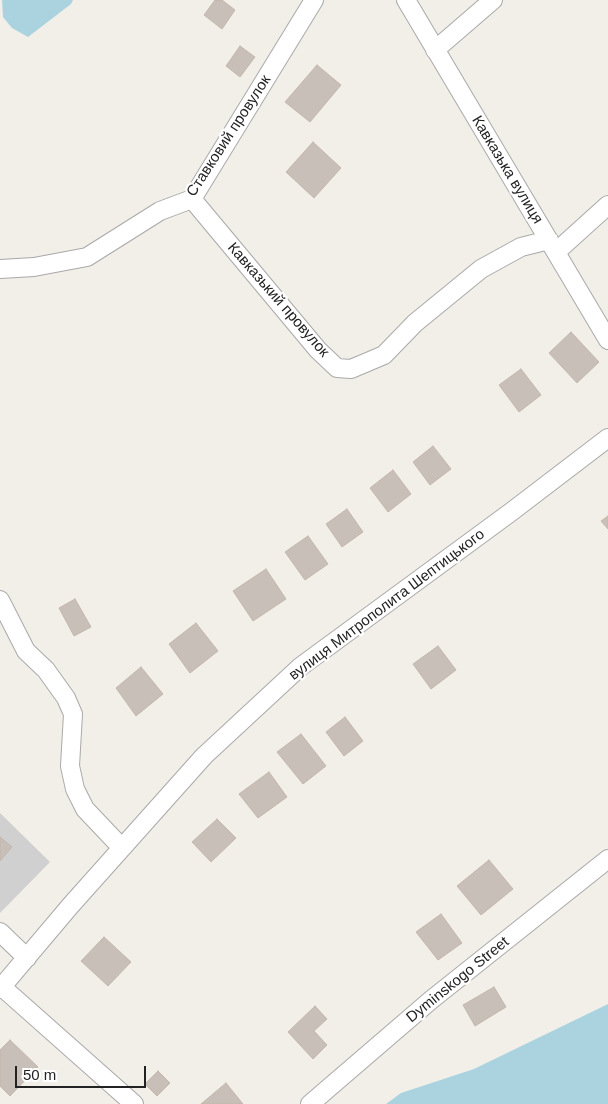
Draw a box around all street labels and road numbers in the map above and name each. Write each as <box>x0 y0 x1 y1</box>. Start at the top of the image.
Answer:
street label: Ставковий провулок <box>183 72 275 200</box>
street label: Кавказька вулиця <box>468 113 546 227</box>
street label: Кавказький провулок <box>223 239 333 361</box>
street label: вулиця Митрополита Шептицького <box>286 526 488 684</box>
street label: Dyminskogo Street <box>403 933 513 1027</box>

